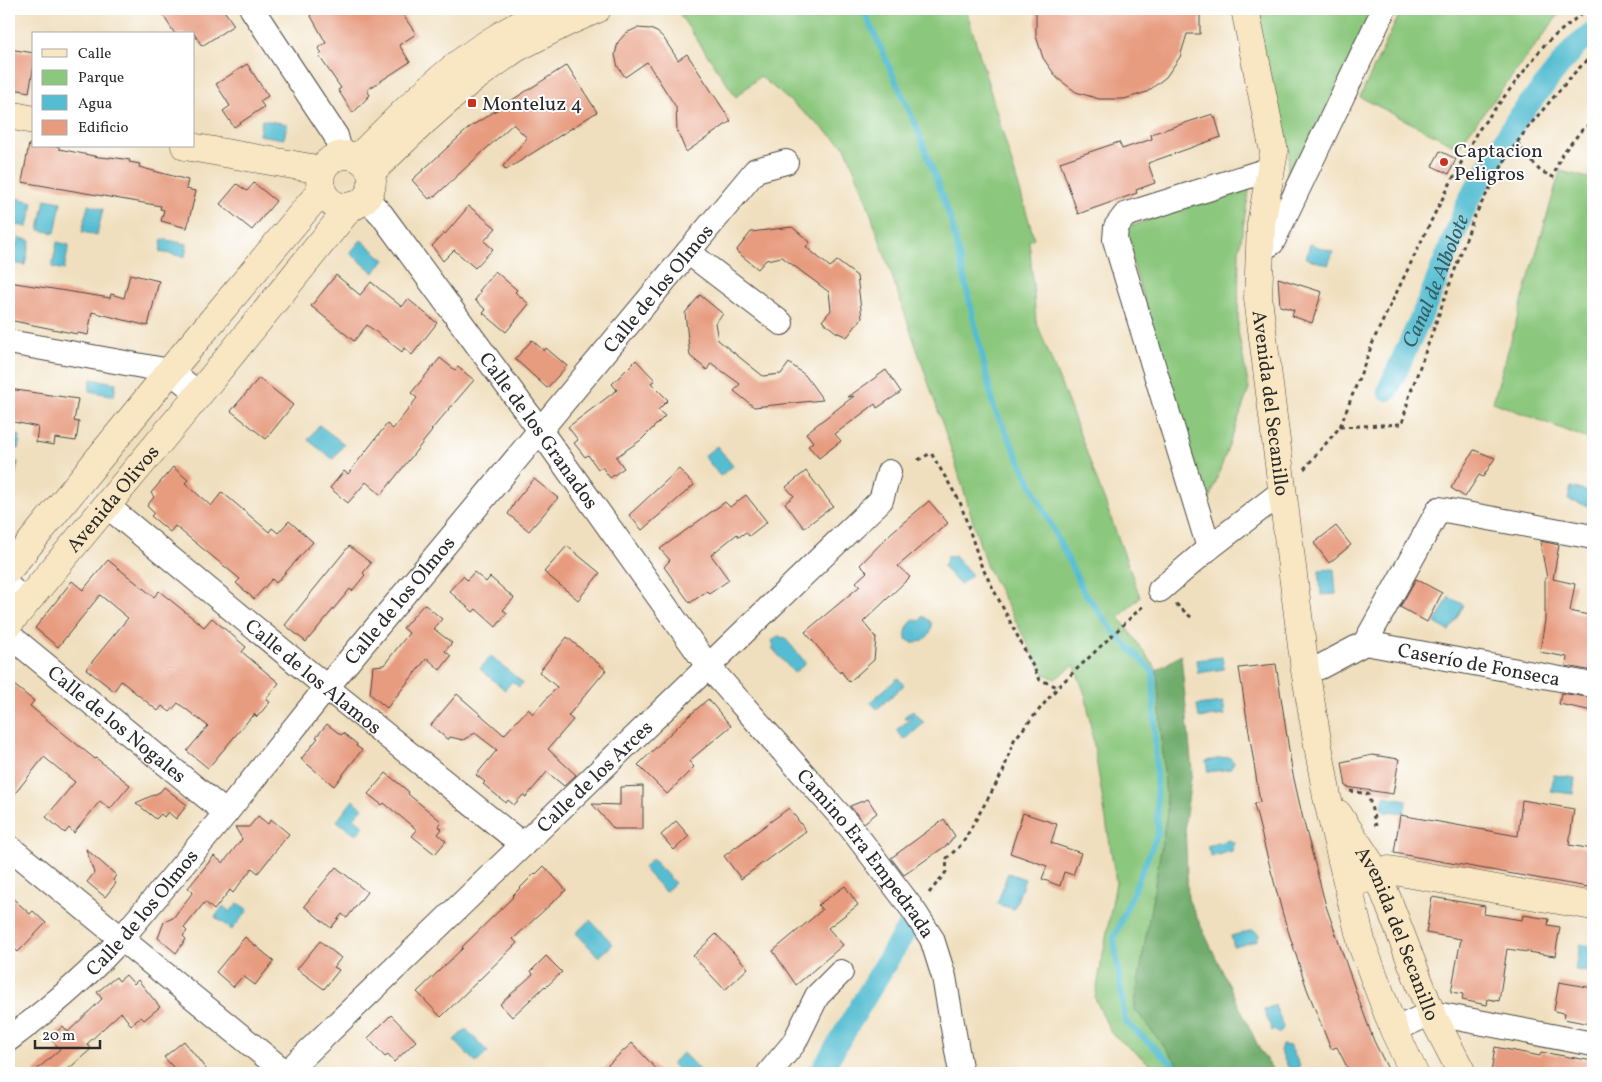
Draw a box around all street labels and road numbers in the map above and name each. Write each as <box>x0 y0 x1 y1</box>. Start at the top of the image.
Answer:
street label: Calle de los Olmos <box>598 219 721 360</box>
street label: Avenida del Secanillo <box>1244 309 1295 498</box>
street label: Calle de los Granados <box>471 347 604 516</box>
street label: Avenida Olivos <box>61 440 167 559</box>
street label: Calle de los Olmos <box>339 531 463 672</box>
street label: Calle de los Alamos <box>238 613 387 742</box>
street label: Caserío de Fonseca <box>1395 637 1562 695</box>
street label: Calle de los Nogales <box>41 660 191 791</box>
street label: Calle de los Arces <box>531 715 660 840</box>
street label: Camino Era Empedrada <box>789 763 940 945</box>
street label: Avenida del Secanillo <box>1347 841 1445 1026</box>
street label: Calle de los Olmos <box>80 844 206 984</box>

